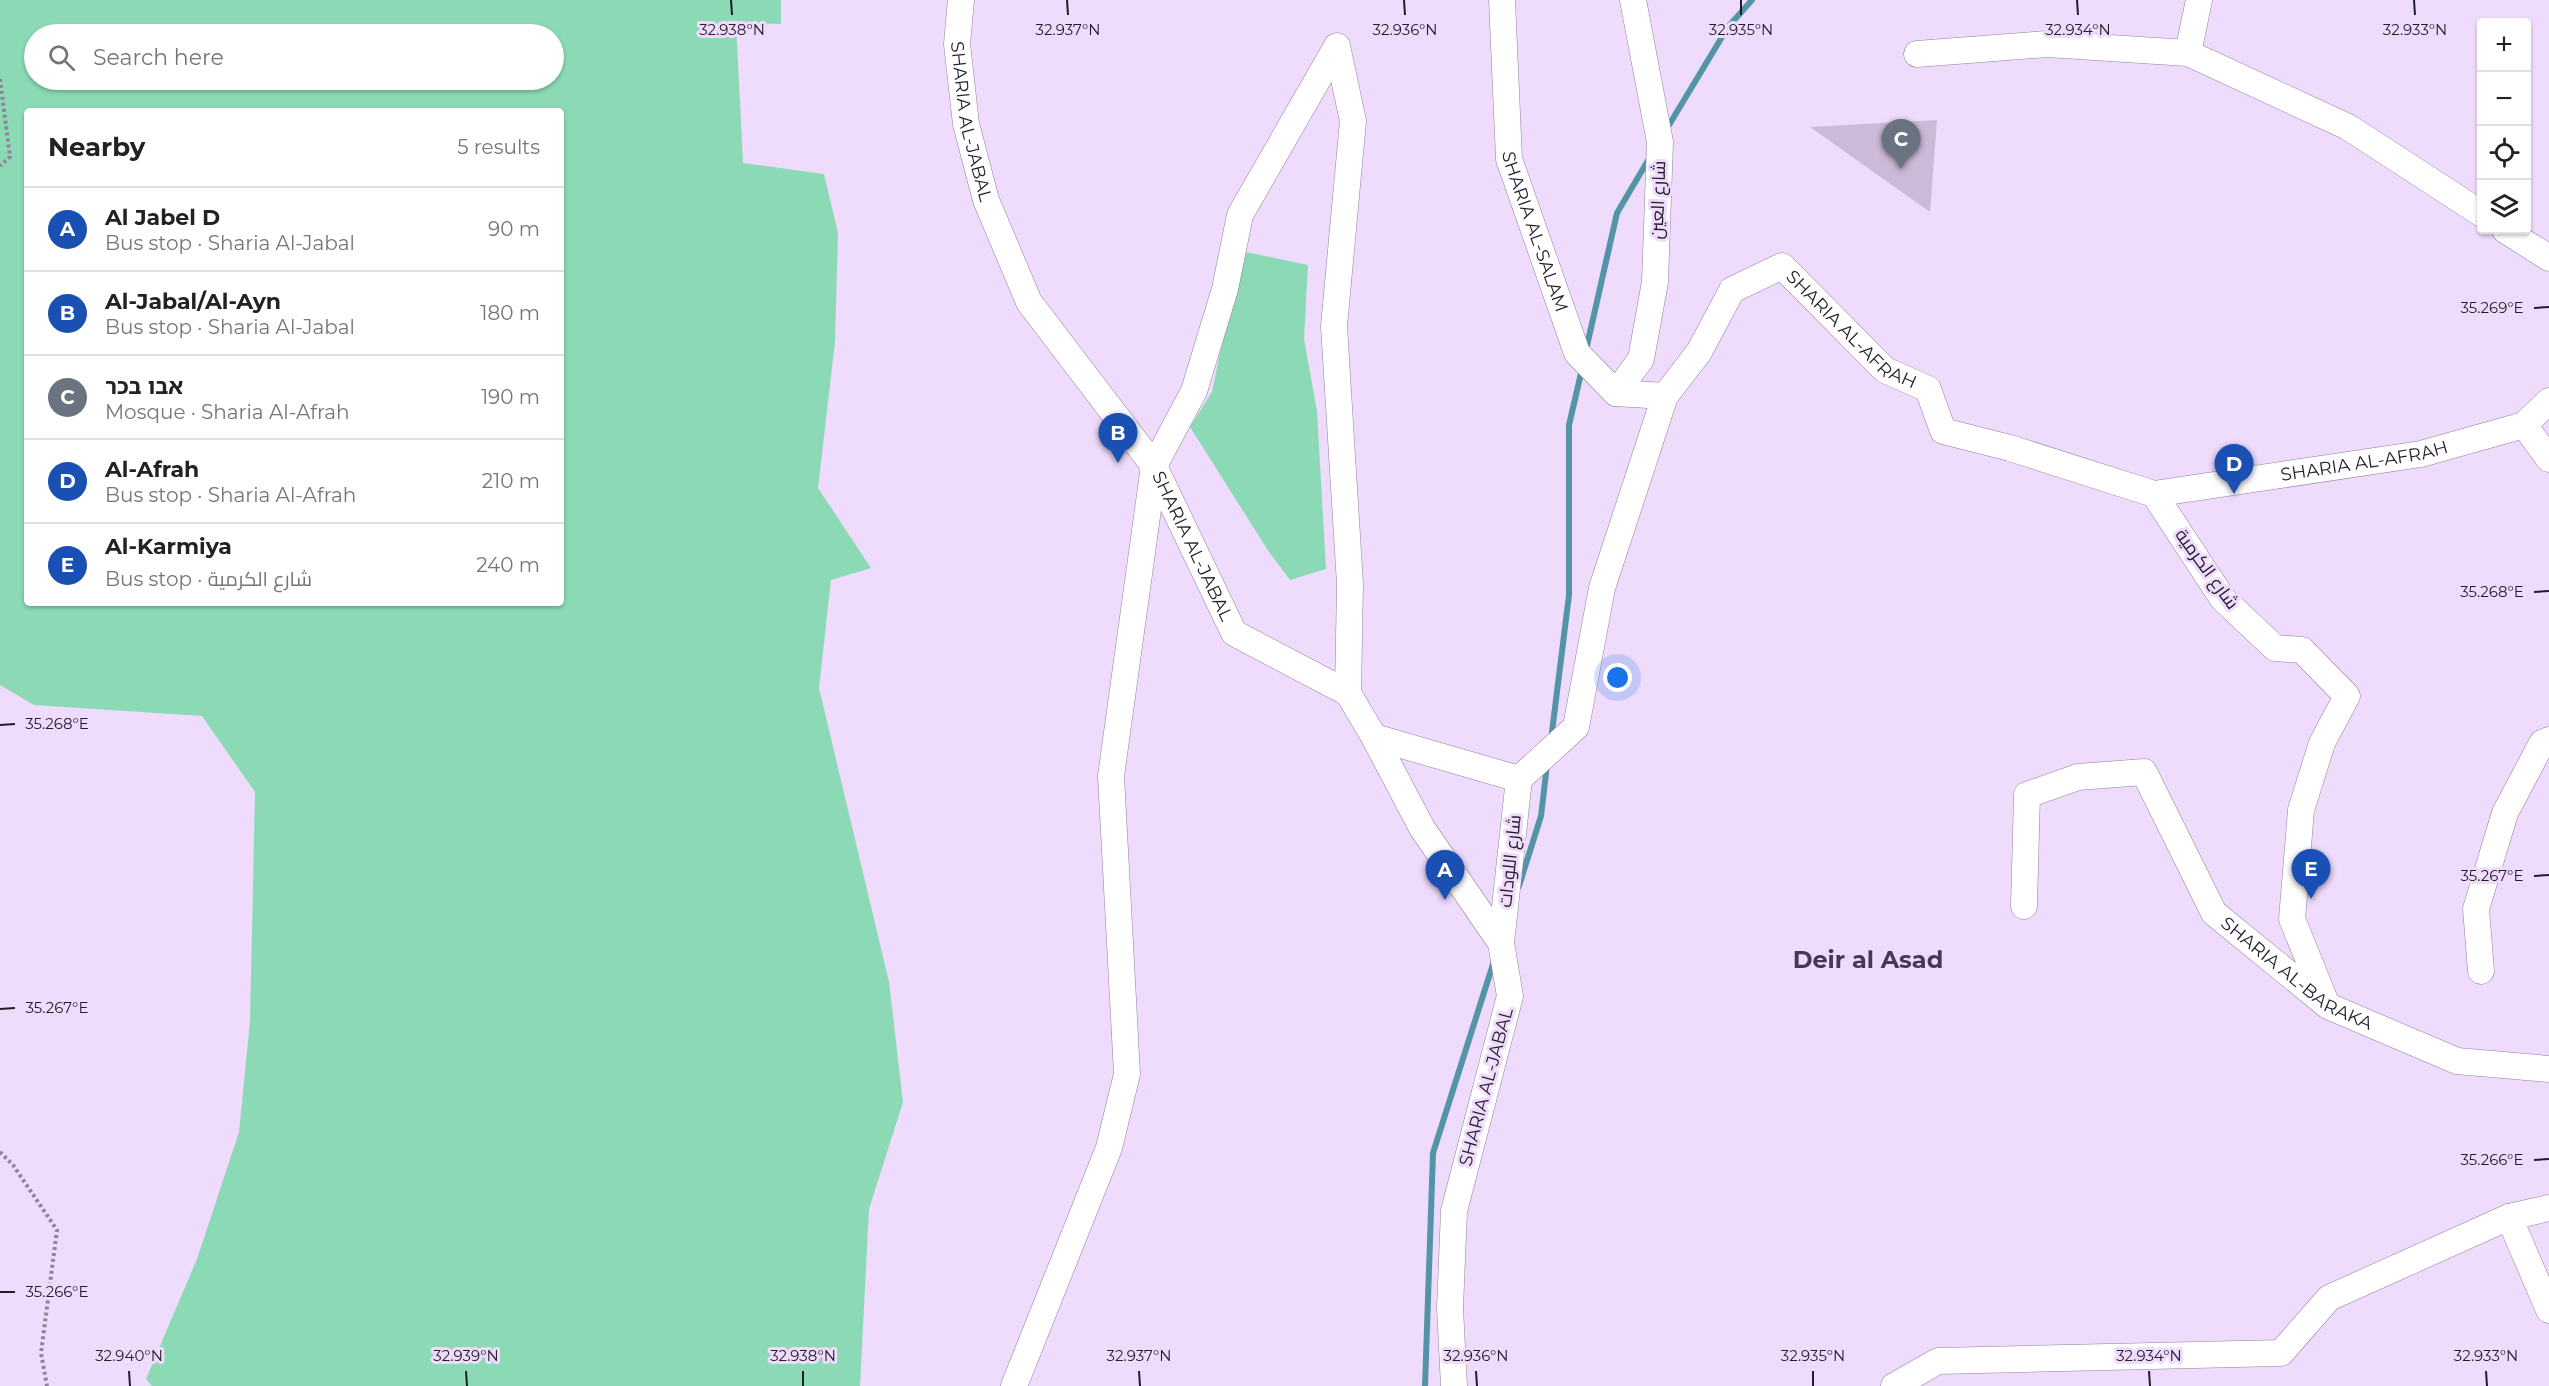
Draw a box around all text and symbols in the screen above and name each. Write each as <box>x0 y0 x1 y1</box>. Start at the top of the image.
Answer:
map controls <box>2477 18 2531 234</box>
button: + <box>2477 18 2531 72</box>
text: 32.938°N <box>699 20 765 39</box>
text: 32.937°N <box>1036 20 1100 39</box>
text: 32.936°N <box>1373 20 1437 39</box>
text: 32.935°N <box>1709 20 1773 39</box>
text: 32.934°N <box>2045 20 2111 39</box>
text: 32.933°N <box>2383 20 2447 39</box>
search box <box>24 24 564 90</box>
street label: SHARIA AL-JABAL <box>946 40 997 204</box>
icon: search <box>45 41 78 74</box>
text: Search here <box>93 44 224 71</box>
button: − <box>2477 72 2531 126</box>
pin: C <box>1882 120 1920 169</box>
button: locate <box>2477 126 2531 180</box>
text: Nearby <box>48 131 145 163</box>
text: 5 results <box>457 135 540 159</box>
street label: SHARIA AL-SALAM <box>1498 151 1573 315</box>
street label: شارع العين <box>1646 160 1671 240</box>
button: layers <box>2477 180 2531 234</box>
text: Al Jabel D <box>105 204 220 231</box>
text: A <box>60 217 75 241</box>
text: 90 m <box>488 217 540 241</box>
text: Bus stop · Sharia Al-Jabal <box>105 231 355 255</box>
street label: SHARIA AL-AFRAH <box>1781 266 1920 394</box>
text: Al-Jabal/Al-Ayn <box>105 288 281 315</box>
text: 35.269°E <box>2460 298 2524 317</box>
text: B <box>60 301 75 325</box>
text: 180 m <box>480 301 540 325</box>
text: Bus stop · Sharia Al-Jabal <box>105 315 355 339</box>
text: אבו בכר <box>105 373 183 400</box>
text: C <box>60 385 75 409</box>
text: 190 m <box>481 385 540 409</box>
text: Mosque · Sharia Al-Afrah <box>105 400 350 424</box>
pin: B <box>1098 414 1138 463</box>
street label: SHARIA AL-AFRAH <box>2279 436 2451 486</box>
pin: D <box>2214 444 2254 494</box>
text: Al-Afrah <box>105 456 199 483</box>
street label: SHARIA AL-JABAL <box>1147 468 1238 625</box>
text: D <box>59 469 76 493</box>
text: 210 m <box>482 469 540 493</box>
text: Bus stop · Sharia Al-Afrah <box>105 483 356 507</box>
street label: شارع الكرمية <box>2170 525 2243 614</box>
text: Al-Karmiya <box>105 533 232 560</box>
text: E <box>61 553 74 577</box>
text: 240 m <box>476 553 540 577</box>
text: Bus stop · شارع الكرمية <box>105 567 312 591</box>
text: 35.268°E <box>2460 582 2524 601</box>
your location <box>1603 663 1632 692</box>
text: 35.268°E <box>25 714 89 733</box>
street label: شارع اللودات <box>1494 814 1527 909</box>
pin: A <box>1426 850 1464 900</box>
pin: E <box>2292 850 2330 899</box>
text: 35.267°E <box>2461 866 2523 885</box>
street label: SHARIA AL-BARAKA <box>2216 912 2376 1035</box>
district label: Deir al Asad <box>1793 945 1943 974</box>
text: 35.267°E <box>26 998 88 1017</box>
street label: SHARIA AL-JABAL <box>1454 1005 1518 1169</box>
text: 35.266°E <box>2461 1150 2523 1169</box>
text: 35.266°E <box>26 1282 88 1301</box>
text: 32.940°N <box>95 1346 163 1365</box>
text: 32.939°N <box>433 1346 499 1365</box>
text: 32.938°N <box>770 1346 836 1365</box>
text: 32.937°N <box>1107 1346 1171 1365</box>
text: 32.936°N <box>1444 1346 1508 1365</box>
text: 32.935°N <box>1781 1346 1845 1365</box>
text: 32.934°N <box>2116 1346 2182 1365</box>
text: 32.933°N <box>2454 1346 2518 1365</box>

